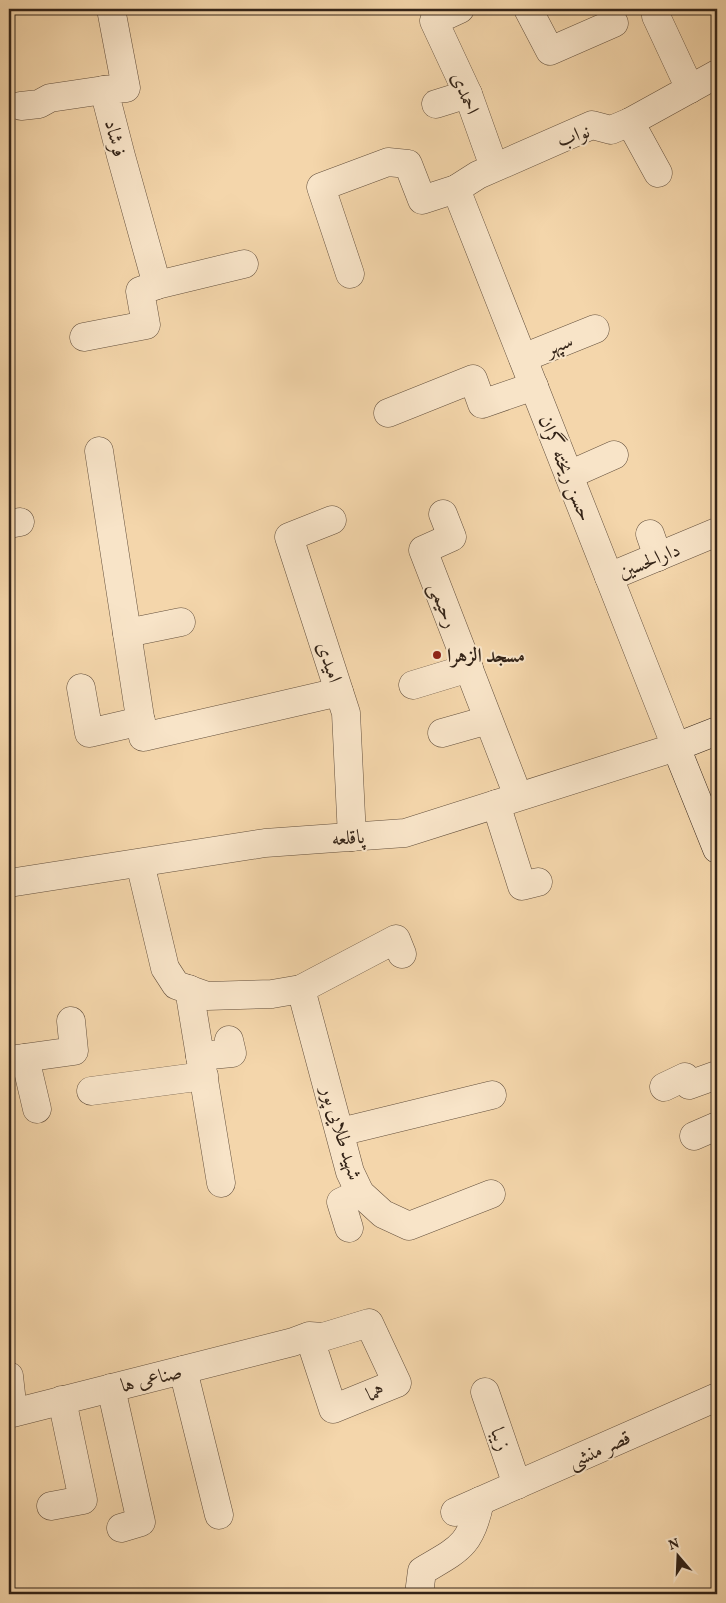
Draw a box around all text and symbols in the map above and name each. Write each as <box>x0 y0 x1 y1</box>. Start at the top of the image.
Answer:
street label: احمدی <box>443 68 485 119</box>
street label: فرشاد <box>96 117 132 160</box>
street label: نواب <box>553 118 594 156</box>
street label: سپهر <box>540 328 578 365</box>
street label: حسن ریخته گران <box>530 411 599 526</box>
street label: دارالحسین <box>614 537 685 587</box>
street label: رحیمی <box>421 579 464 633</box>
street label: امیدی <box>308 638 348 687</box>
place label: مسجد الزهرا <box>447 643 525 671</box>
marker: مسجد الزهرا <box>431 649 443 661</box>
street label: پاقلعه <box>331 824 367 854</box>
street label: شهید طلایی پور <box>312 1081 368 1184</box>
street label: صناعی ها <box>118 1359 185 1401</box>
street label: هما <box>362 1378 389 1410</box>
street label: زیبا <box>482 1424 516 1455</box>
street label: قصر منشی <box>564 1425 636 1477</box>
north arrow <box>654 1530 704 1580</box>
text: N <box>666 1534 682 1556</box>

